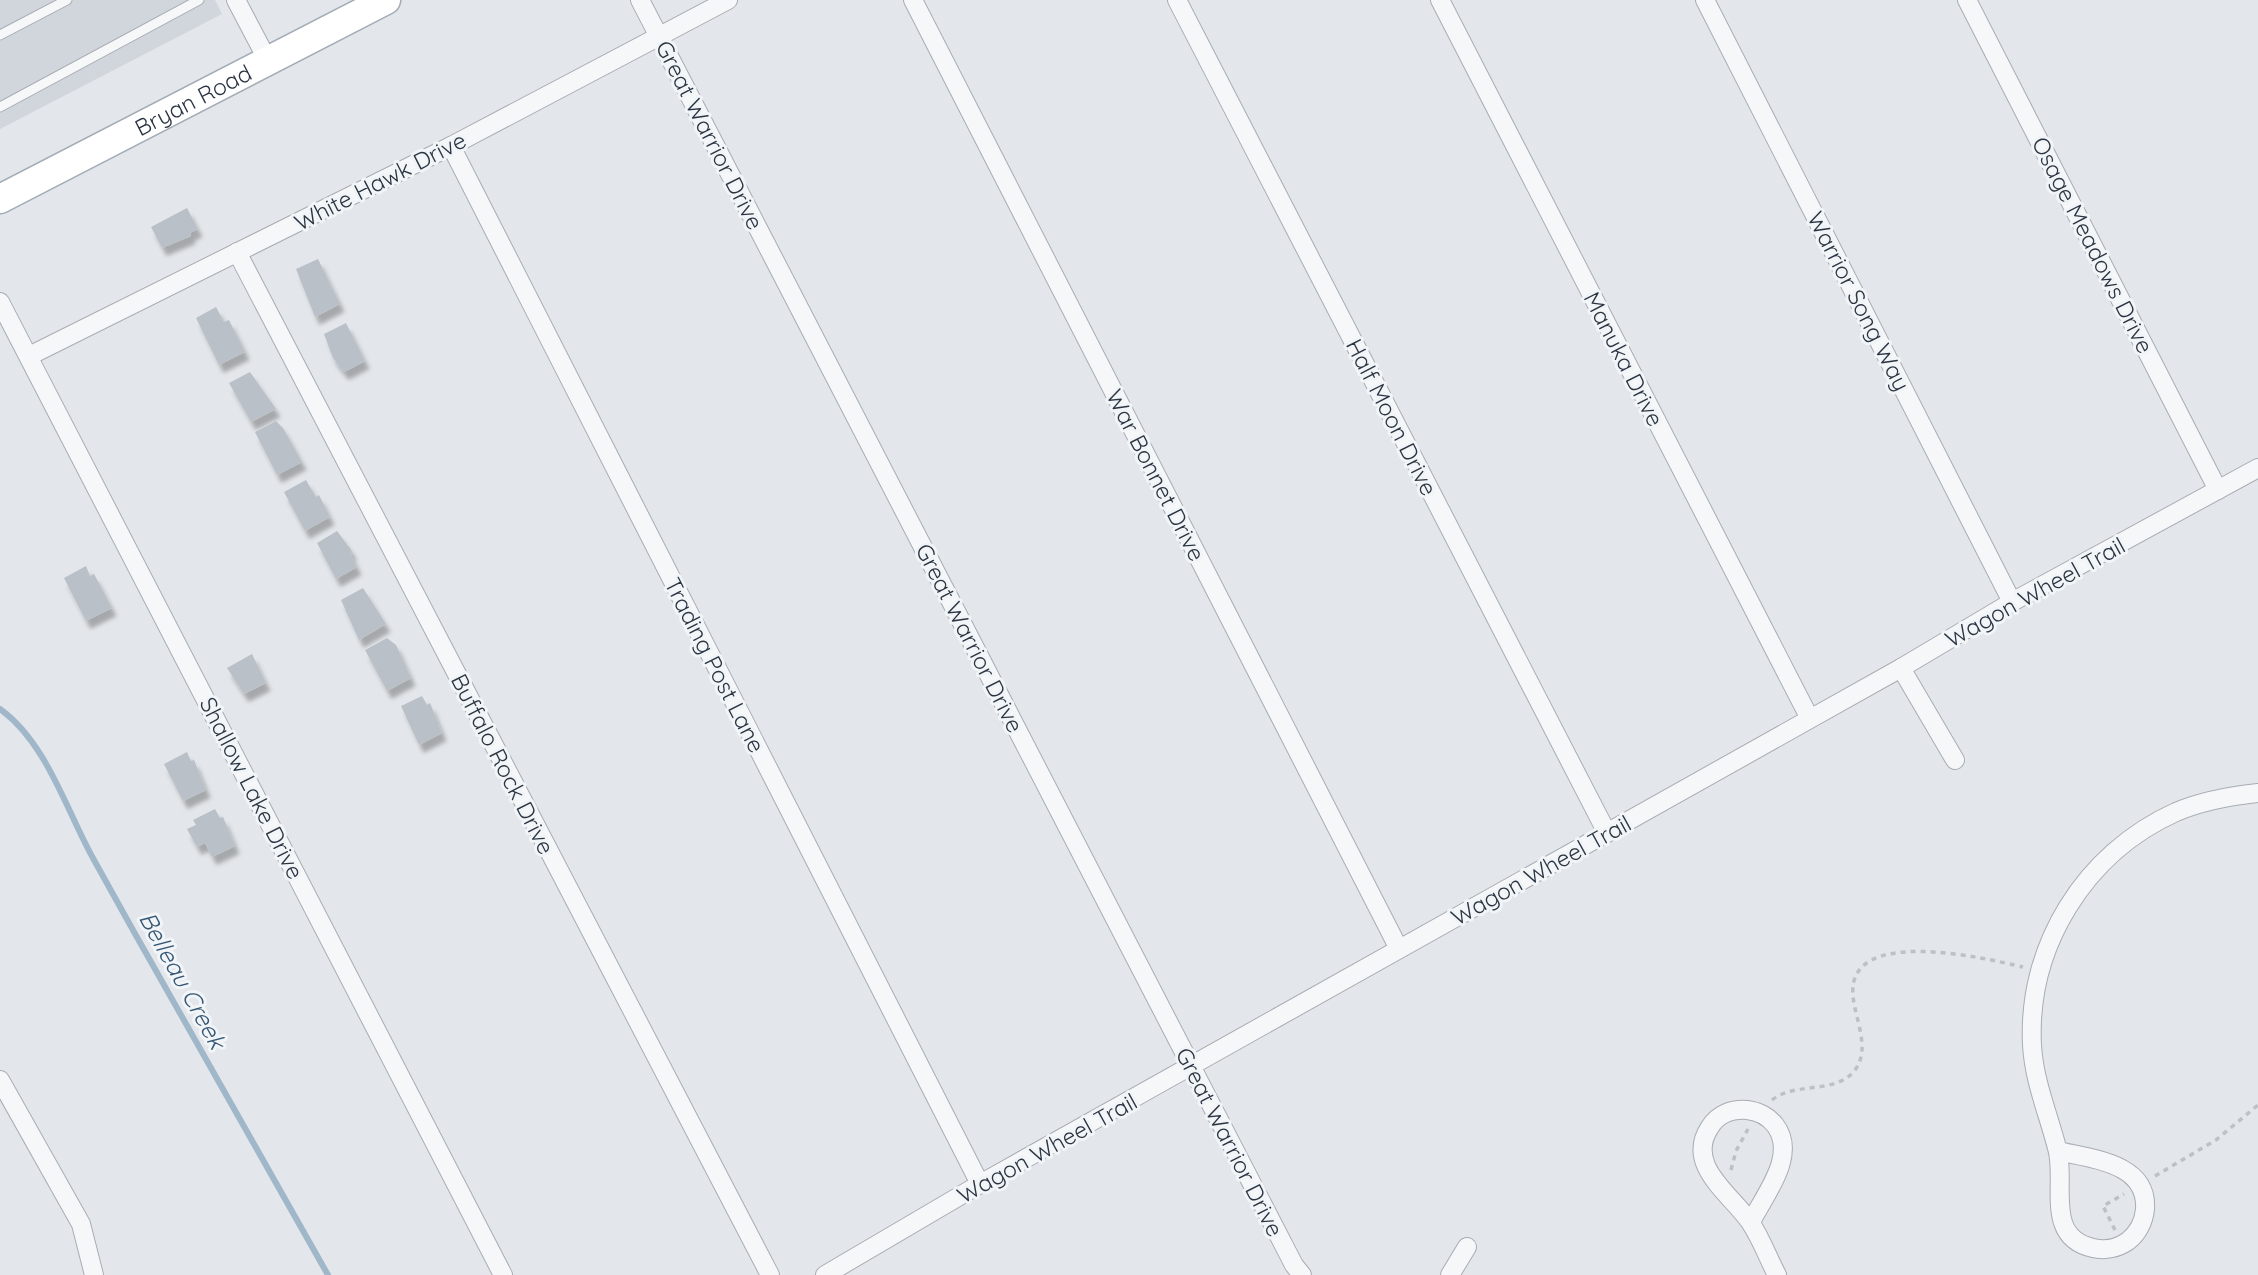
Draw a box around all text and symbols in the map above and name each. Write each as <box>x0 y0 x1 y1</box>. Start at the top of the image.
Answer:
street label: Great Warrior Drive <box>650 36 770 234</box>
street label: Bryan Road <box>130 57 256 142</box>
street label: White Hawk Drive <box>289 125 471 237</box>
street label: Osage Meadows Drive <box>2026 132 2160 358</box>
street label: Warrior Song Way <box>1801 206 1917 396</box>
street label: Manuka Drive <box>1578 287 1670 431</box>
street label: Half Moon Drive <box>1340 334 1444 500</box>
street label: War Bonnet Drive <box>1100 384 1212 566</box>
street label: Wagon Wheel Trail <box>1940 530 2130 654</box>
street label: Great Warrior Drive <box>910 539 1030 737</box>
street label: Trading Post Lane <box>658 573 772 757</box>
street label: Buffalo Rock Drive <box>445 669 561 859</box>
street label: Shallow Lake Drive <box>194 692 310 884</box>
street label: Wagon Wheel Trail <box>1446 808 1636 932</box>
water label: Belleau Creek <box>133 906 234 1056</box>
street label: Great Warrior Drive <box>1170 1043 1290 1241</box>
street label: Wagon Wheel Trail <box>952 1086 1142 1210</box>

